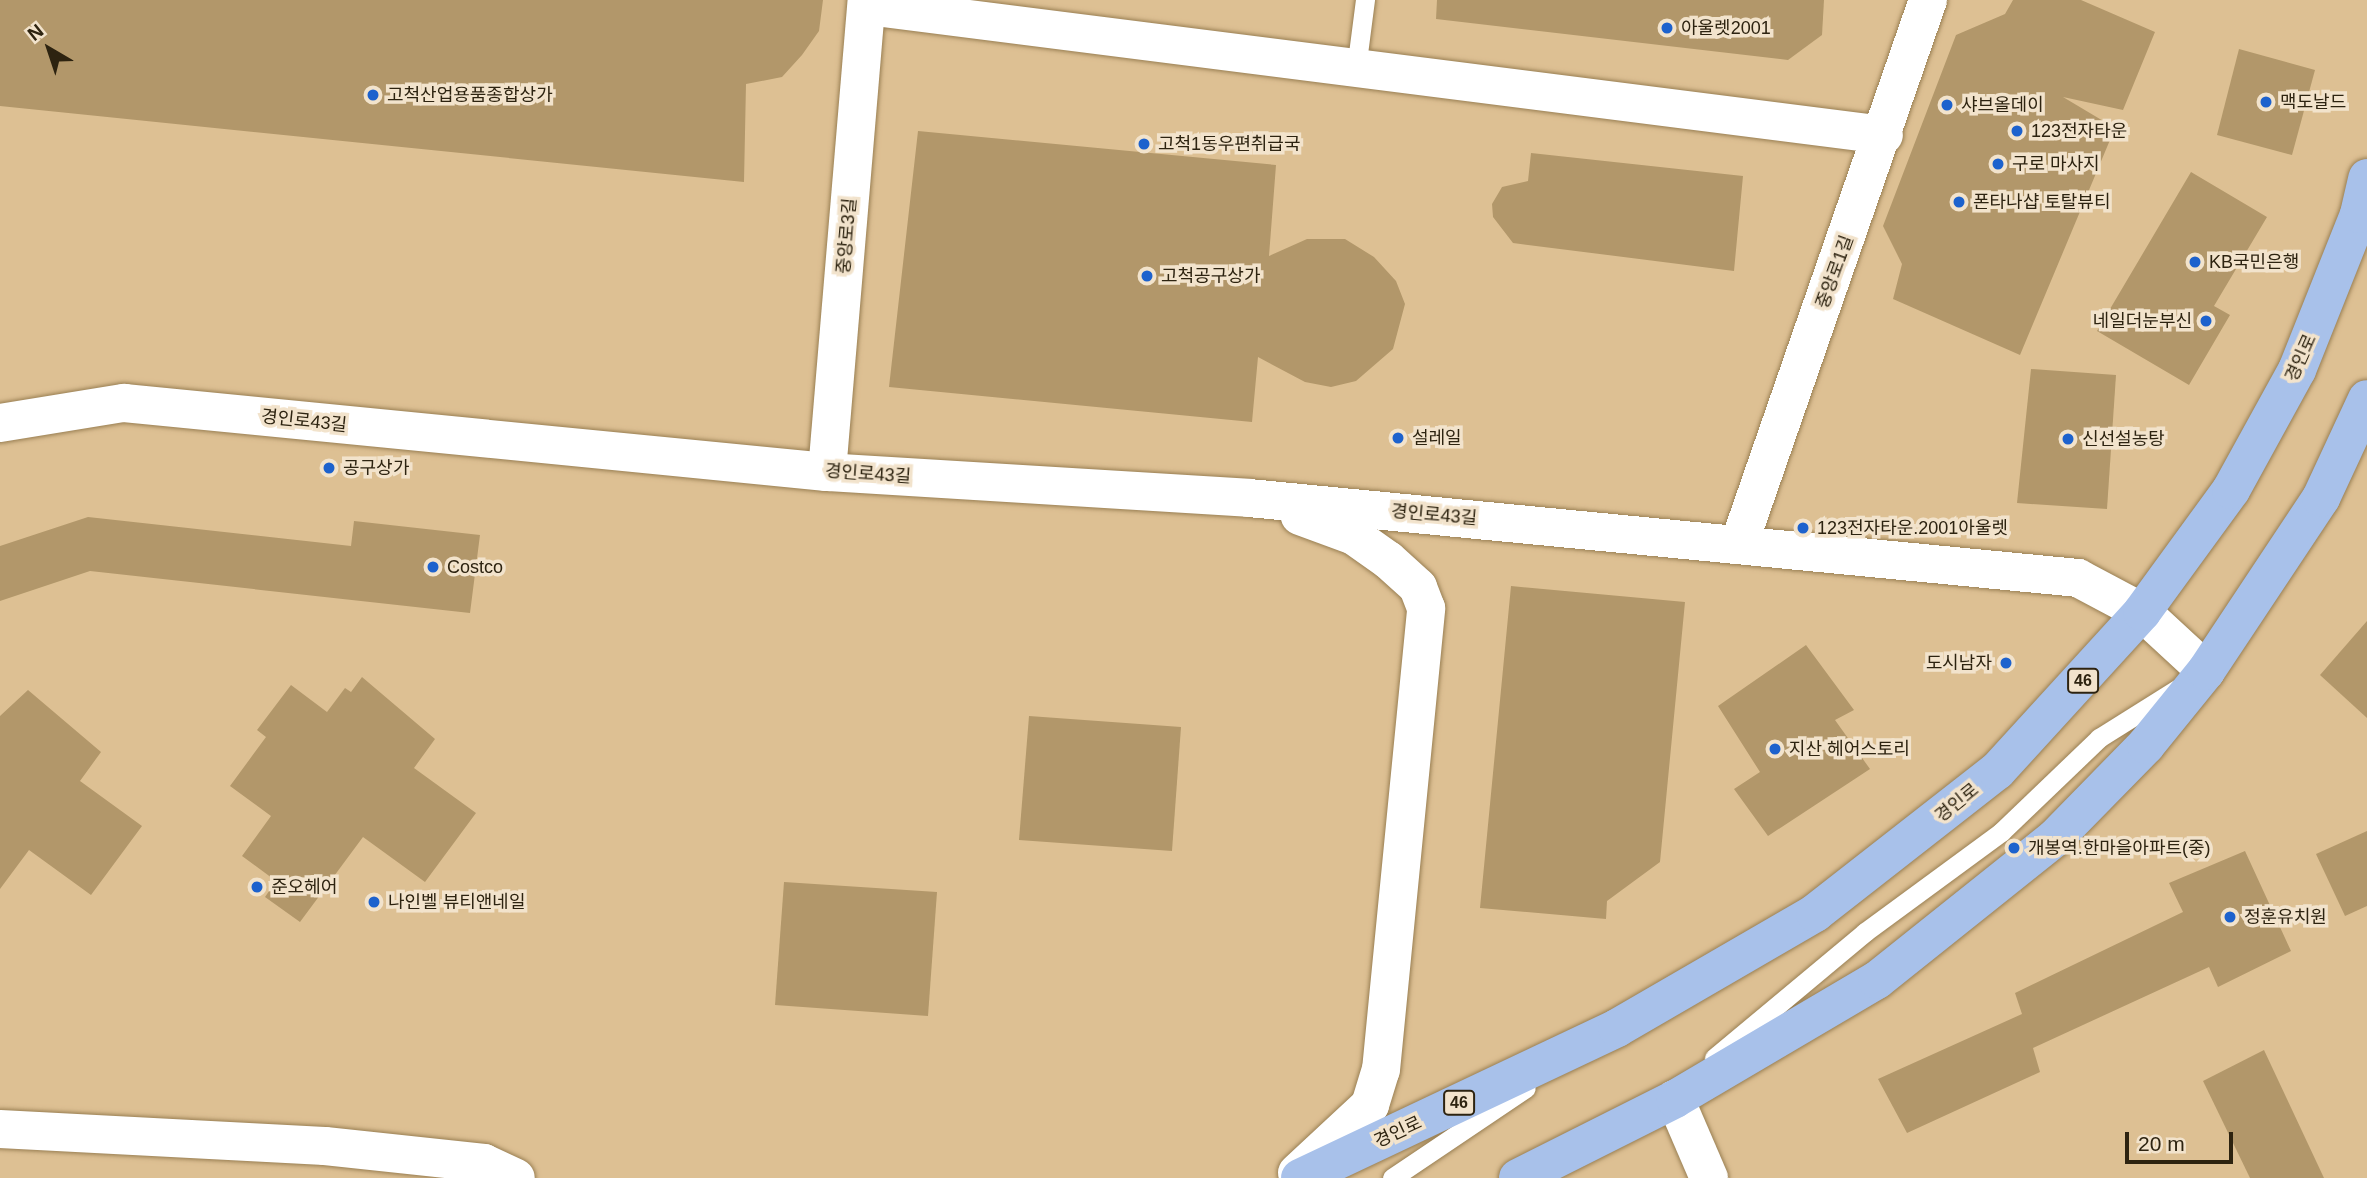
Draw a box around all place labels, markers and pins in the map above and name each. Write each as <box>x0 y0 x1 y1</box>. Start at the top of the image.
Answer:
place label: 아울렛2001 <box>1681 17 1771 39</box>
marker: 아울렛2001 <box>1659 20 1675 36</box>
place label: 고척산업용품종합상가 <box>387 84 553 106</box>
marker: 고척산업용품종합상가 <box>365 87 381 103</box>
place label: 맥도날드 <box>2280 91 2346 113</box>
place label: 샤브올데이 <box>1961 94 2044 116</box>
marker: 맥도날드 <box>2258 94 2274 110</box>
marker: 샤브올데이 <box>1939 97 1955 113</box>
place label: 123전자타운 <box>2031 120 2127 142</box>
marker: 123전자타운 <box>2009 123 2025 139</box>
place label: 고척1동우편취급국 <box>1158 133 1300 155</box>
marker: 고척1동우편취급국 <box>1136 136 1152 152</box>
place label: 구로 마사지 <box>2012 153 2100 175</box>
marker: 구로 마사지 <box>1990 156 2006 172</box>
place label: 폰타나샵 토탈뷰티 <box>1973 191 2110 213</box>
marker: 폰타나샵 토탈뷰티 <box>1951 194 1967 210</box>
place label: KB국민은행 <box>2209 251 2299 273</box>
marker: KB국민은행 <box>2187 254 2203 270</box>
place label: 고척공구상가 <box>1161 265 1260 287</box>
marker: 고척공구상가 <box>1139 268 1155 284</box>
place label: 네일더눈부신 <box>2093 310 2192 332</box>
marker: 네일더눈부신 <box>2198 313 2214 329</box>
place label: 설레일 <box>1412 427 1462 449</box>
place label: 신선설농탕 <box>2082 428 2165 450</box>
marker: 설레일 <box>1390 430 1406 446</box>
marker: 신선설농탕 <box>2060 431 2076 447</box>
place label: 공구상가 <box>343 457 409 479</box>
marker: 공구상가 <box>321 460 337 476</box>
place label: 123전자타운.2001아울렛 <box>1817 517 2008 539</box>
marker: 123전자타운.2001아울렛 <box>1795 520 1811 536</box>
place label: Costco <box>447 556 503 578</box>
marker: Costco <box>425 559 441 575</box>
place label: 도시남자 <box>1926 652 1992 674</box>
marker: 도시남자 <box>1998 655 2014 671</box>
place label: 지산 헤어스토리 <box>1789 738 1910 760</box>
marker: 지산 헤어스토리 <box>1767 741 1783 757</box>
place label: 개봉역.한마을아파트(중) <box>2028 837 2211 859</box>
marker: 개봉역.한마을아파트(중) <box>2006 840 2022 856</box>
place label: 준오헤어 <box>271 876 337 898</box>
marker: 준오헤어 <box>249 879 265 895</box>
place label: 나인벨 뷰티앤네일 <box>388 891 525 913</box>
marker: 나인벨 뷰티앤네일 <box>366 894 382 910</box>
place label: 정훈유치원 <box>2244 906 2327 928</box>
marker: 정훈유치원 <box>2222 909 2238 925</box>

